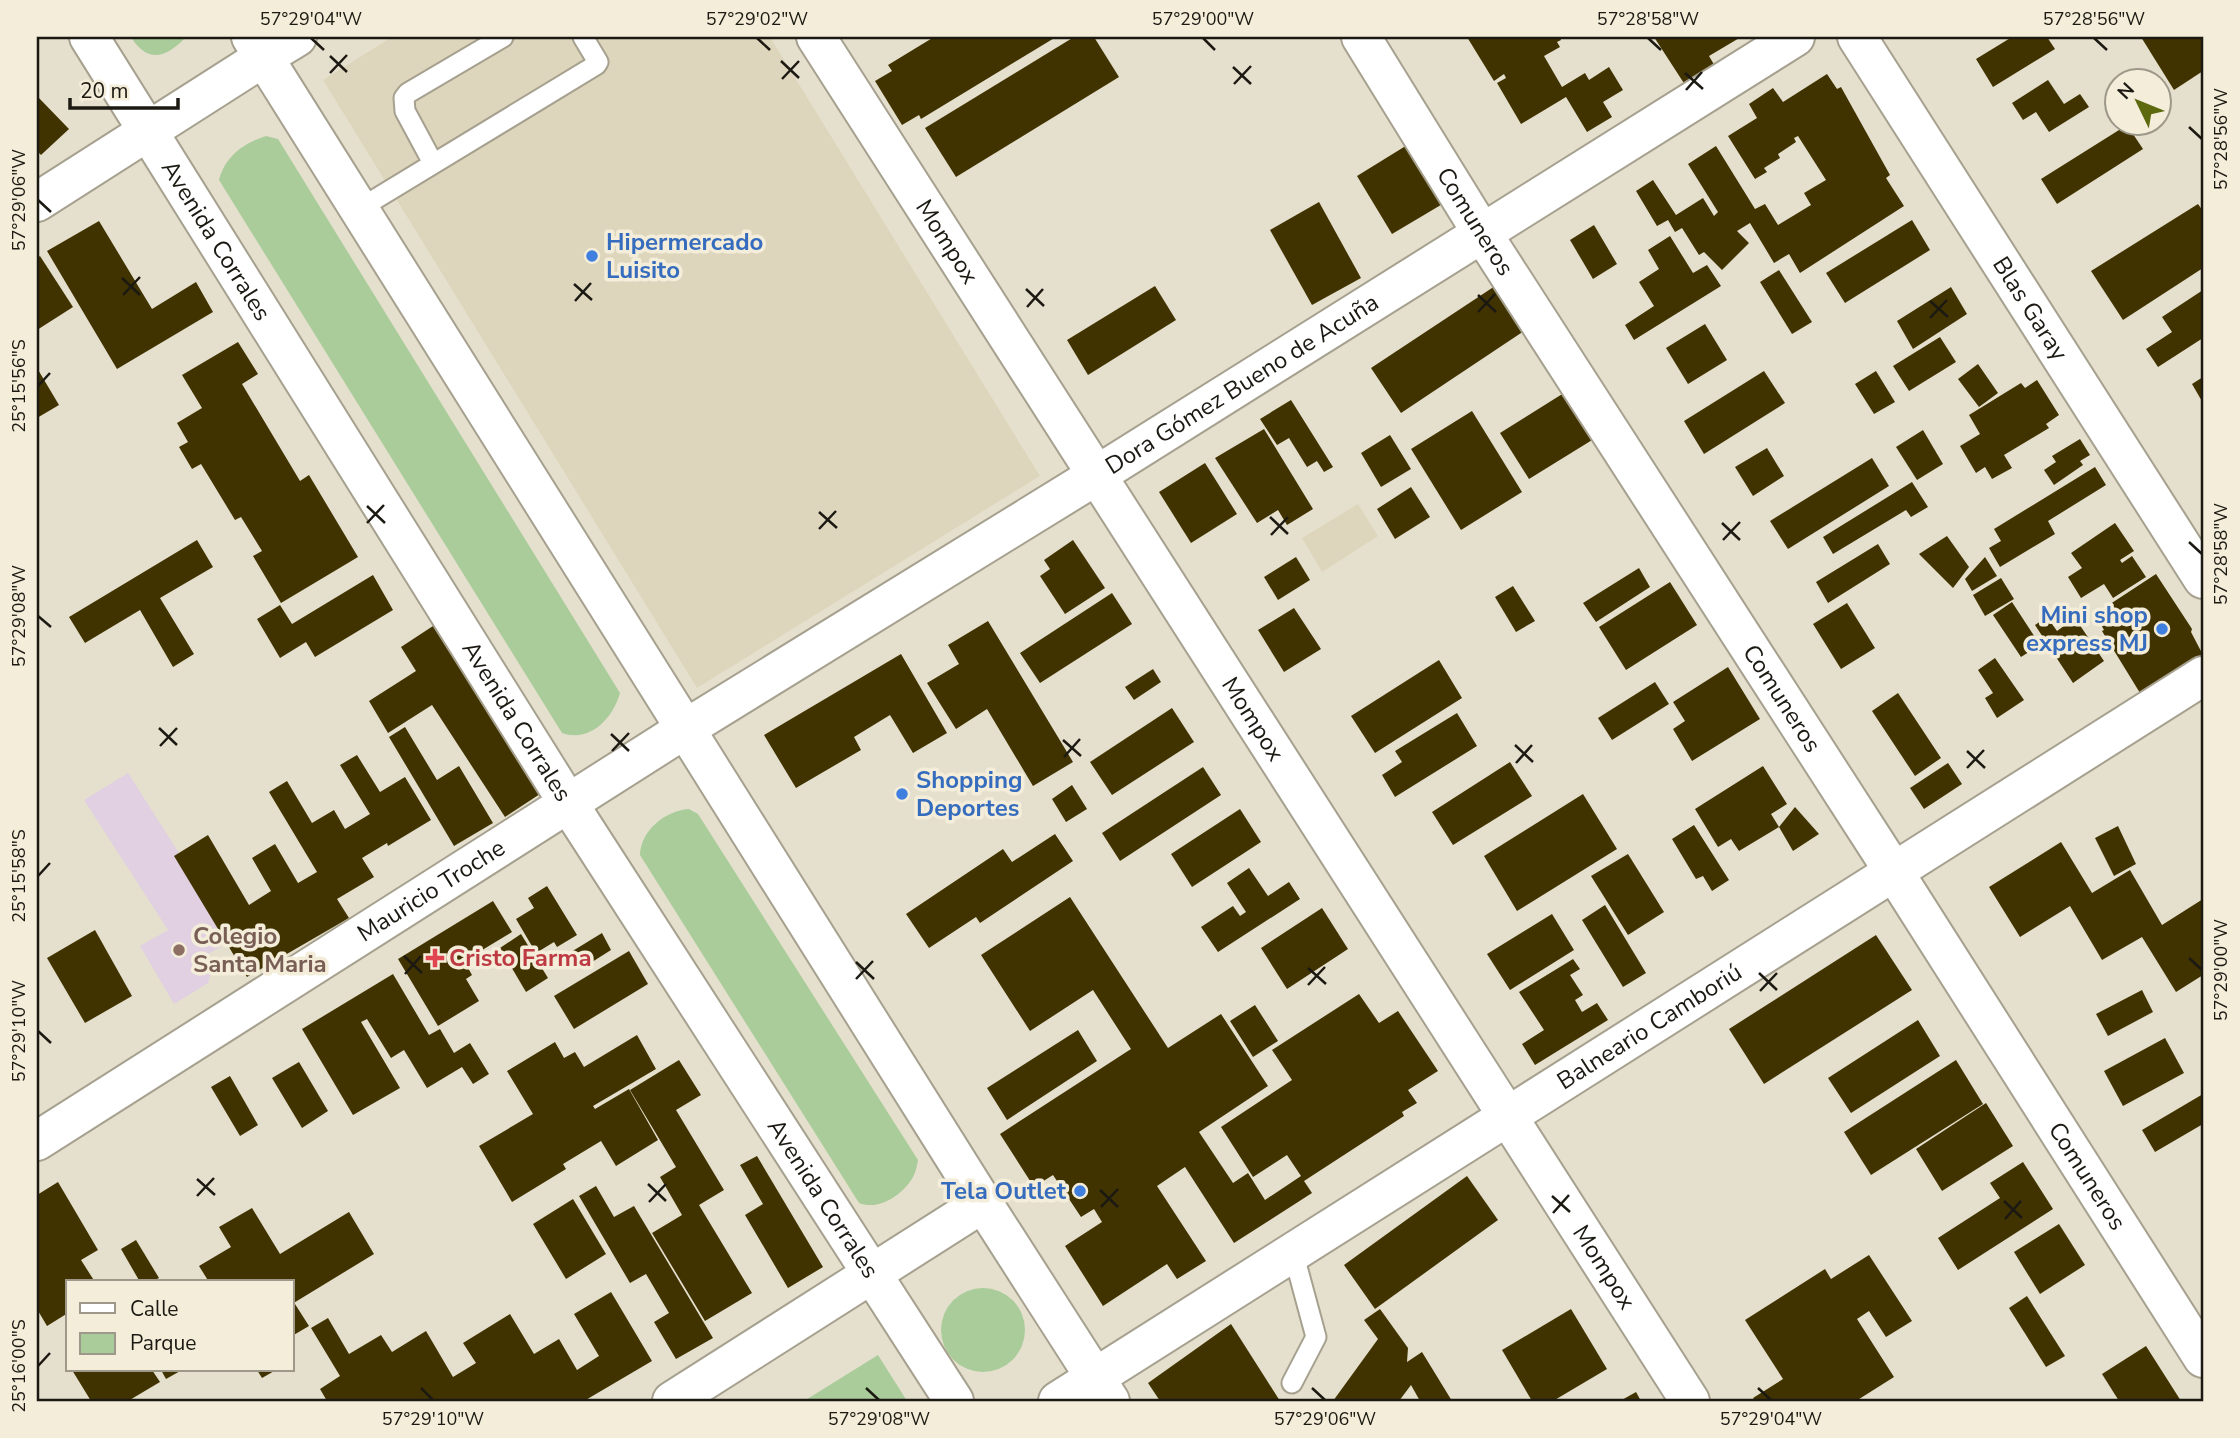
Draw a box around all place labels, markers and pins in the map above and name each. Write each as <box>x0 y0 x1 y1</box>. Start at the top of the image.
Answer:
place label: Hipermercado Luisito <box>606 226 763 286</box>
marker: Hipermercado Luisito <box>584 248 600 264</box>
place label: Mini shop express MJ <box>2026 599 2148 659</box>
marker: Mini shop express MJ <box>2154 621 2170 637</box>
place label: Shopping Deportes <box>916 764 1022 824</box>
marker: Shopping Deportes <box>894 786 910 802</box>
place label: Colegio Santa Maria <box>193 920 327 980</box>
marker: Colegio Santa Maria <box>171 942 187 958</box>
place label: Cristo Farma <box>449 942 592 974</box>
marker: Cristo Farma <box>427 950 443 966</box>
place label: Tela Outlet <box>941 1175 1067 1207</box>
marker: Tela Outlet <box>1072 1183 1088 1199</box>

